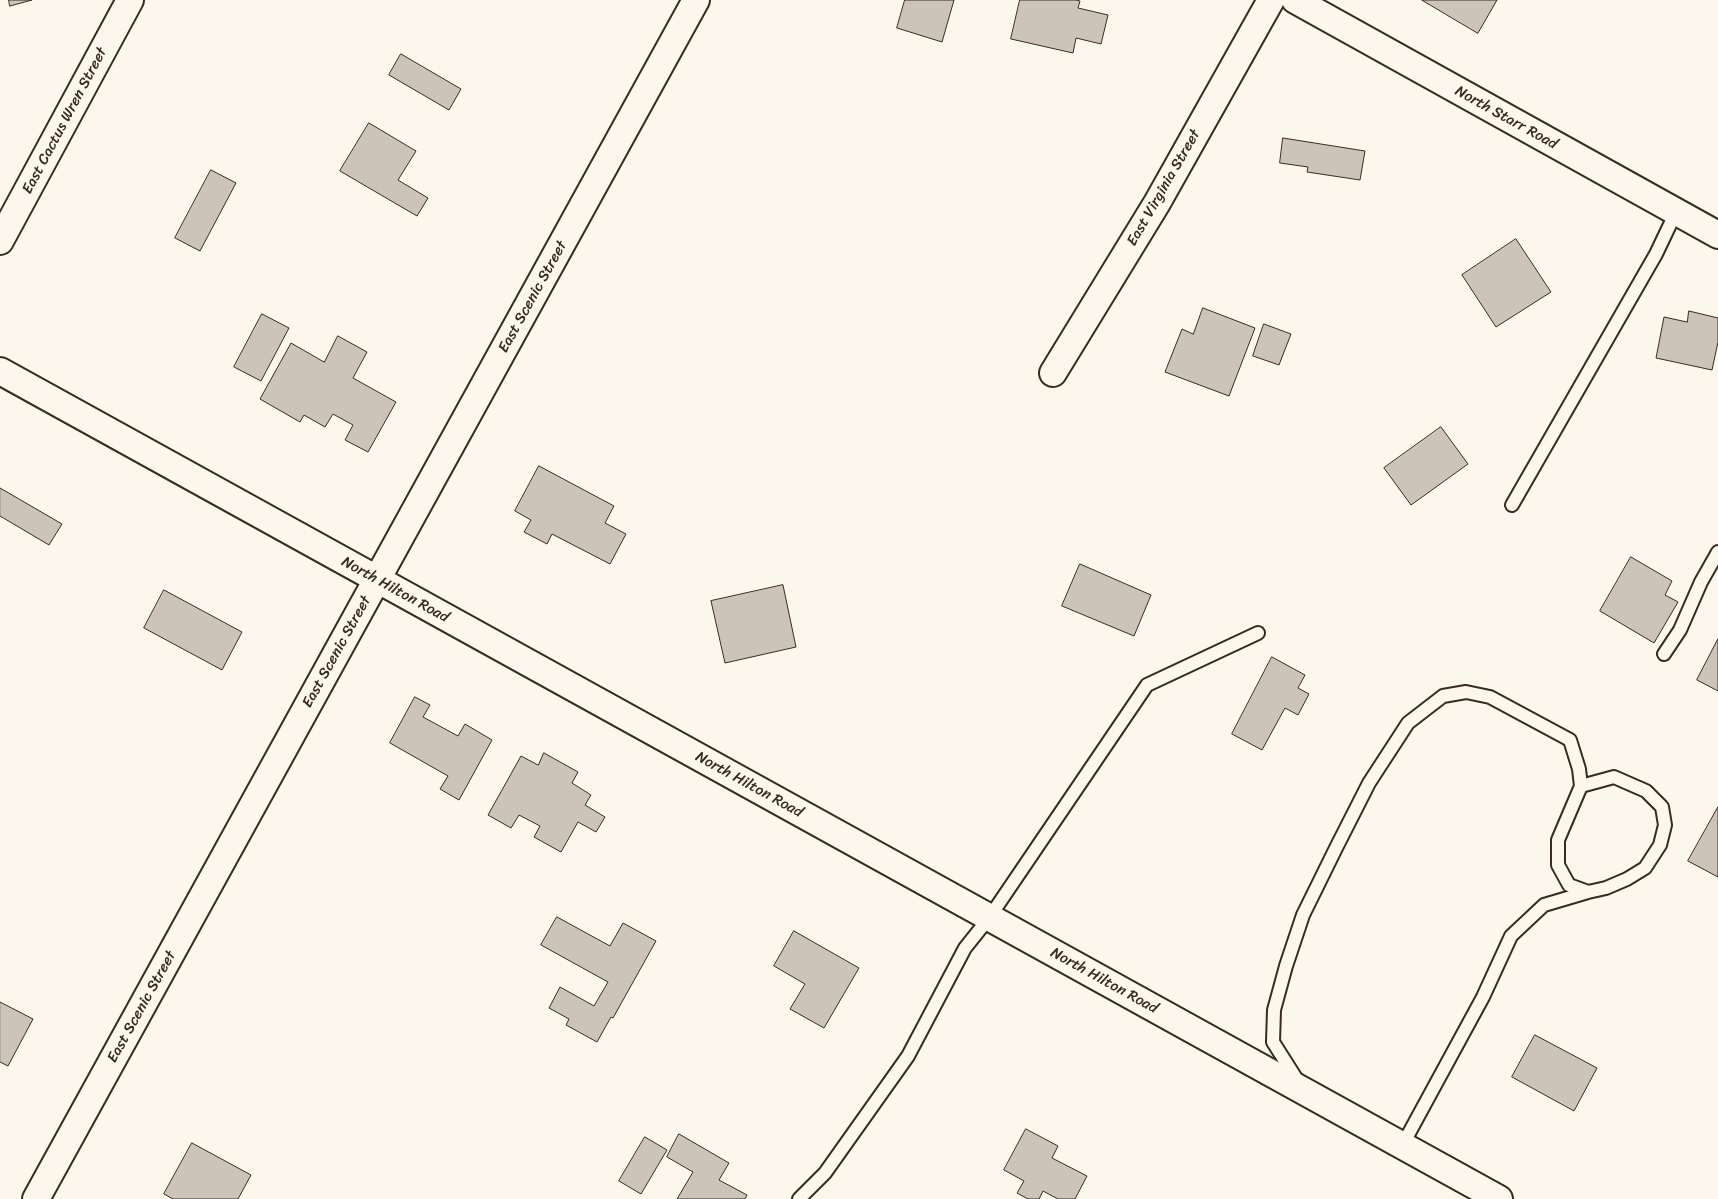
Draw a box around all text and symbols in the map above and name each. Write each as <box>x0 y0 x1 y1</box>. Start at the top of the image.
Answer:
street label: East Cactus Wren Street <box>19 45 111 197</box>
street label: North Starr Road <box>1452 82 1560 154</box>
street label: East Virginia Street <box>1123 127 1205 249</box>
street label: East Scenic Street <box>495 238 571 356</box>
street label: North Hilton Road <box>338 553 452 627</box>
street label: East Scenic Street <box>299 593 375 711</box>
street label: North Hilton Road <box>692 748 806 822</box>
street label: North Hilton Road <box>1047 944 1161 1018</box>
street label: East Scenic Street <box>104 948 180 1066</box>

